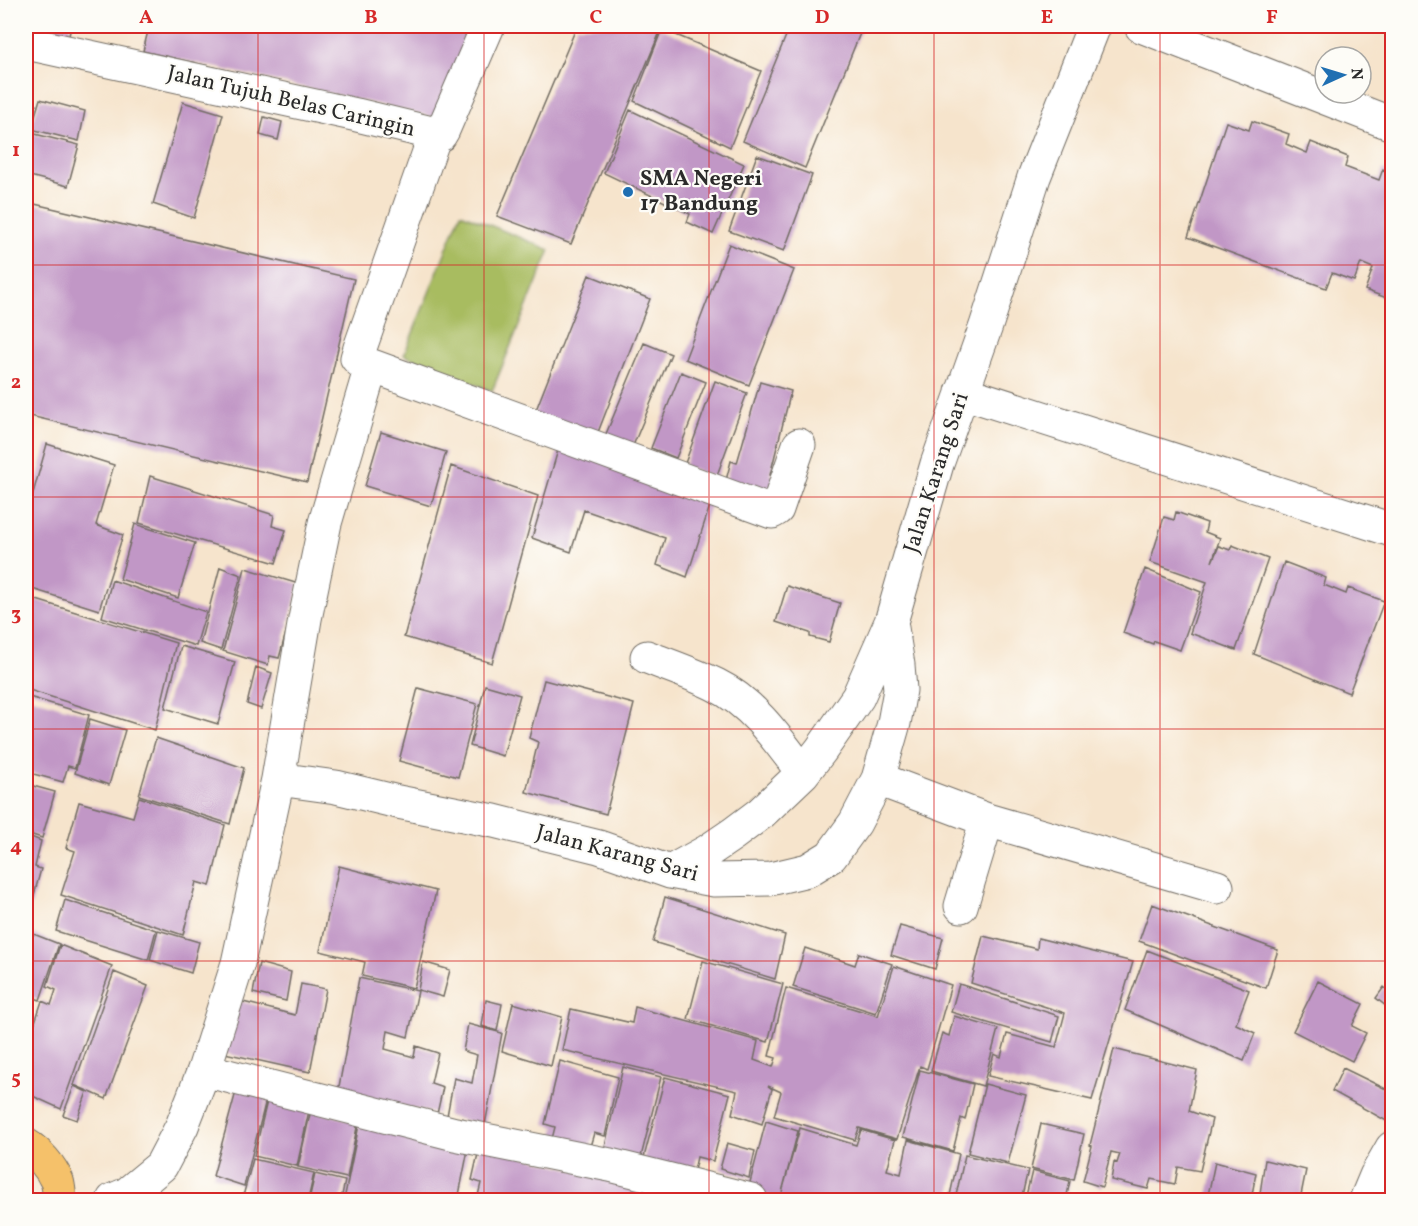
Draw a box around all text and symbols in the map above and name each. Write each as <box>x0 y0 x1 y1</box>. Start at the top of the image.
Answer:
text: A <box>139 4 153 32</box>
text: B <box>364 4 378 32</box>
text: C <box>590 4 603 32</box>
text: D <box>815 4 829 32</box>
text: E <box>1041 4 1053 32</box>
text: F <box>1266 4 1278 32</box>
north arrow <box>1313 45 1373 105</box>
street label: Jalan Tujuh Belas Caringin <box>164 58 418 146</box>
text: N <box>1345 68 1367 81</box>
text: 1 <box>12 137 20 165</box>
place label: SMA Negeri 17 Bandung <box>640 164 763 220</box>
marker: SMA Negeri 17 Bandung <box>621 185 635 199</box>
text: 2 <box>11 369 21 397</box>
street label: Jalan Karang Sari <box>896 389 978 557</box>
text: 3 <box>11 601 21 629</box>
street label: Jalan Karang Sari <box>532 817 702 891</box>
text: 4 <box>10 833 22 861</box>
text: 5 <box>11 1065 21 1093</box>

